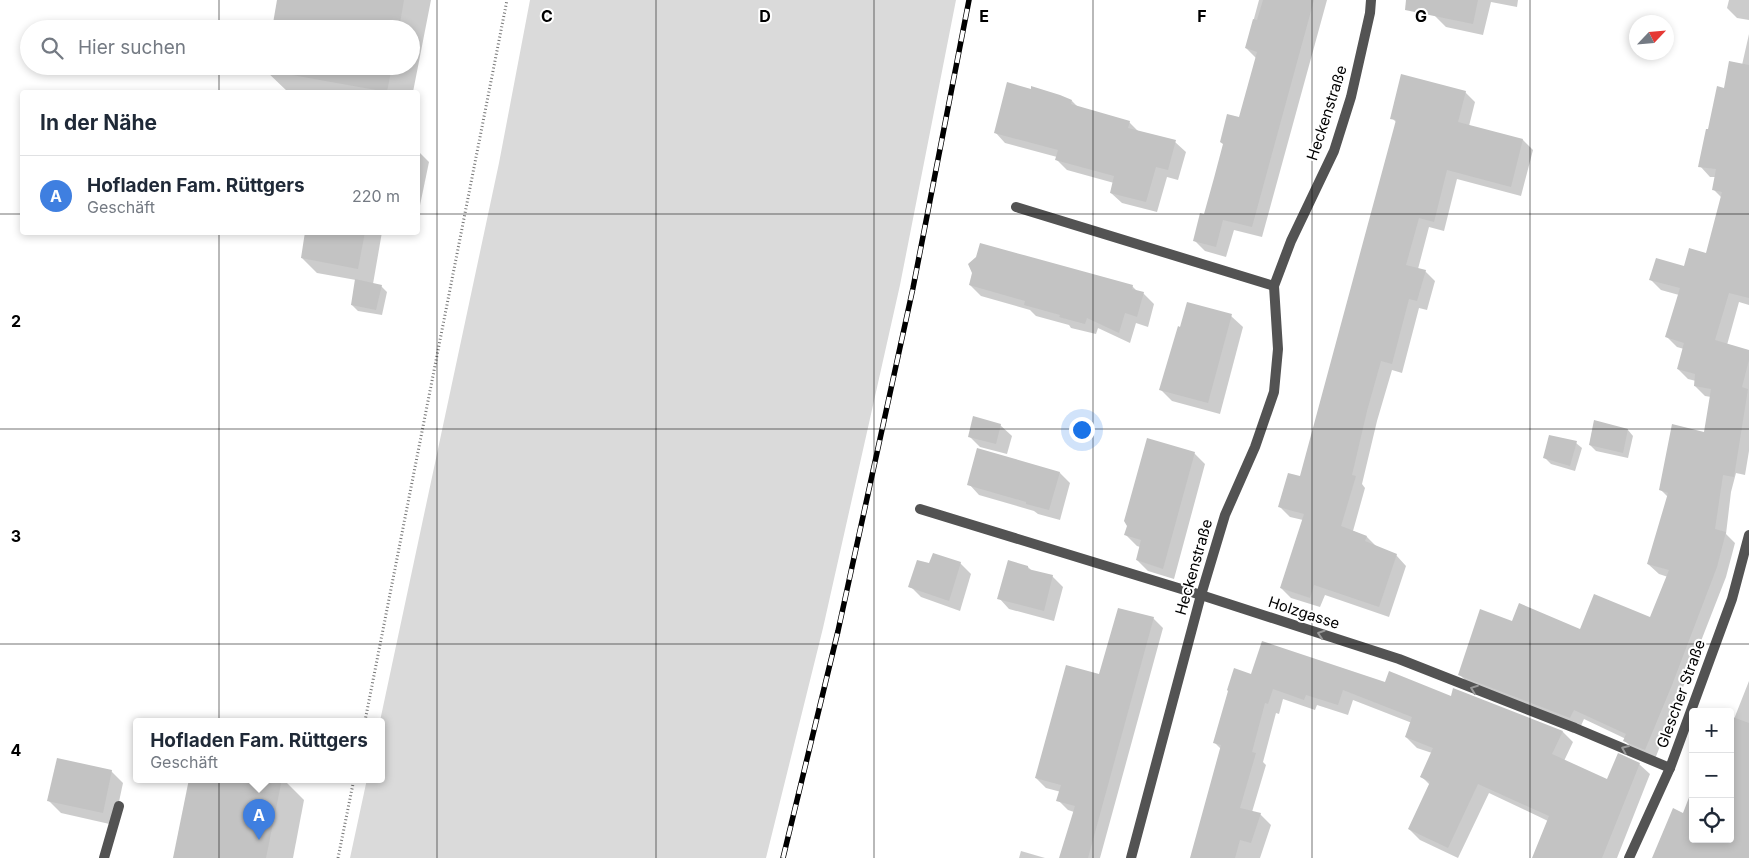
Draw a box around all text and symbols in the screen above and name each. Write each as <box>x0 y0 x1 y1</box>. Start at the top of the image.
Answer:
text: C <box>541 6 553 26</box>
text: D <box>759 6 771 26</box>
text: E <box>979 6 989 26</box>
text: F <box>1197 6 1207 26</box>
text: G <box>1415 6 1427 26</box>
north arrow <box>1629 15 1674 60</box>
search box <box>20 20 420 75</box>
icon: search <box>38 34 66 62</box>
text: Hier suchen <box>78 36 186 59</box>
street label: Heckenstraße <box>1302 63 1351 163</box>
text: In der Nähe <box>40 110 157 135</box>
text: Hofladen Fam. Rüttgers <box>87 174 305 197</box>
text: A <box>50 186 62 206</box>
text: 220 m <box>352 186 400 206</box>
text: Geschäft <box>87 197 155 217</box>
text: 2 <box>11 311 21 331</box>
your location <box>1069 417 1095 443</box>
street label: Heckenstraße <box>1171 517 1216 617</box>
text: 3 <box>11 526 21 546</box>
street label: Holzgasse <box>1266 592 1342 633</box>
one-way arrow <box>1317 630 1326 640</box>
street label: Glescher Straße <box>1652 637 1709 751</box>
one-way arrow <box>1470 684 1479 695</box>
map controls <box>1689 708 1734 843</box>
button: + <box>1689 708 1734 753</box>
popup <box>133 718 385 783</box>
text: Hofladen Fam. Rüttgers <box>150 729 368 752</box>
text: 4 <box>11 740 22 760</box>
one-way arrow <box>1621 745 1630 755</box>
text: Geschäft <box>150 752 218 772</box>
button: − <box>1689 753 1734 798</box>
button: locate <box>1689 798 1734 843</box>
pin: A <box>243 799 275 840</box>

